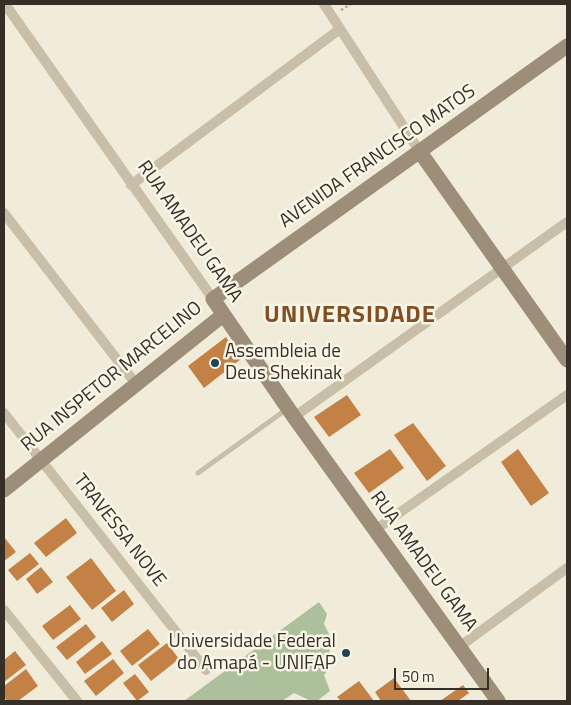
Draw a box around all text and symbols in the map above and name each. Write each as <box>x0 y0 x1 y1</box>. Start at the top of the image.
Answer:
street label: AVENIDA FRANCISCO MATOS <box>276 81 480 233</box>
street label: RUA AMADEU GAMA <box>132 157 246 307</box>
street label: RUA INSPETOR MARCELINO <box>17 297 207 457</box>
district label: UNIVERSIDADE <box>263 302 437 330</box>
place label: Assembleia de Deus Shekinak <box>225 341 342 385</box>
marker: Assembleia de Deus Shekinak <box>209 357 221 369</box>
street label: TRAVESSA NOVE <box>68 470 170 592</box>
street label: RUA AMADEU GAMA <box>365 488 481 636</box>
place label: Universidade Federal do Amapá - UNIFAP <box>168 631 336 675</box>
marker: Universidade Federal do Amapá - UNIFAP <box>340 647 352 659</box>
scale bar <box>396 658 491 690</box>
text: 50 m <box>402 665 435 688</box>

